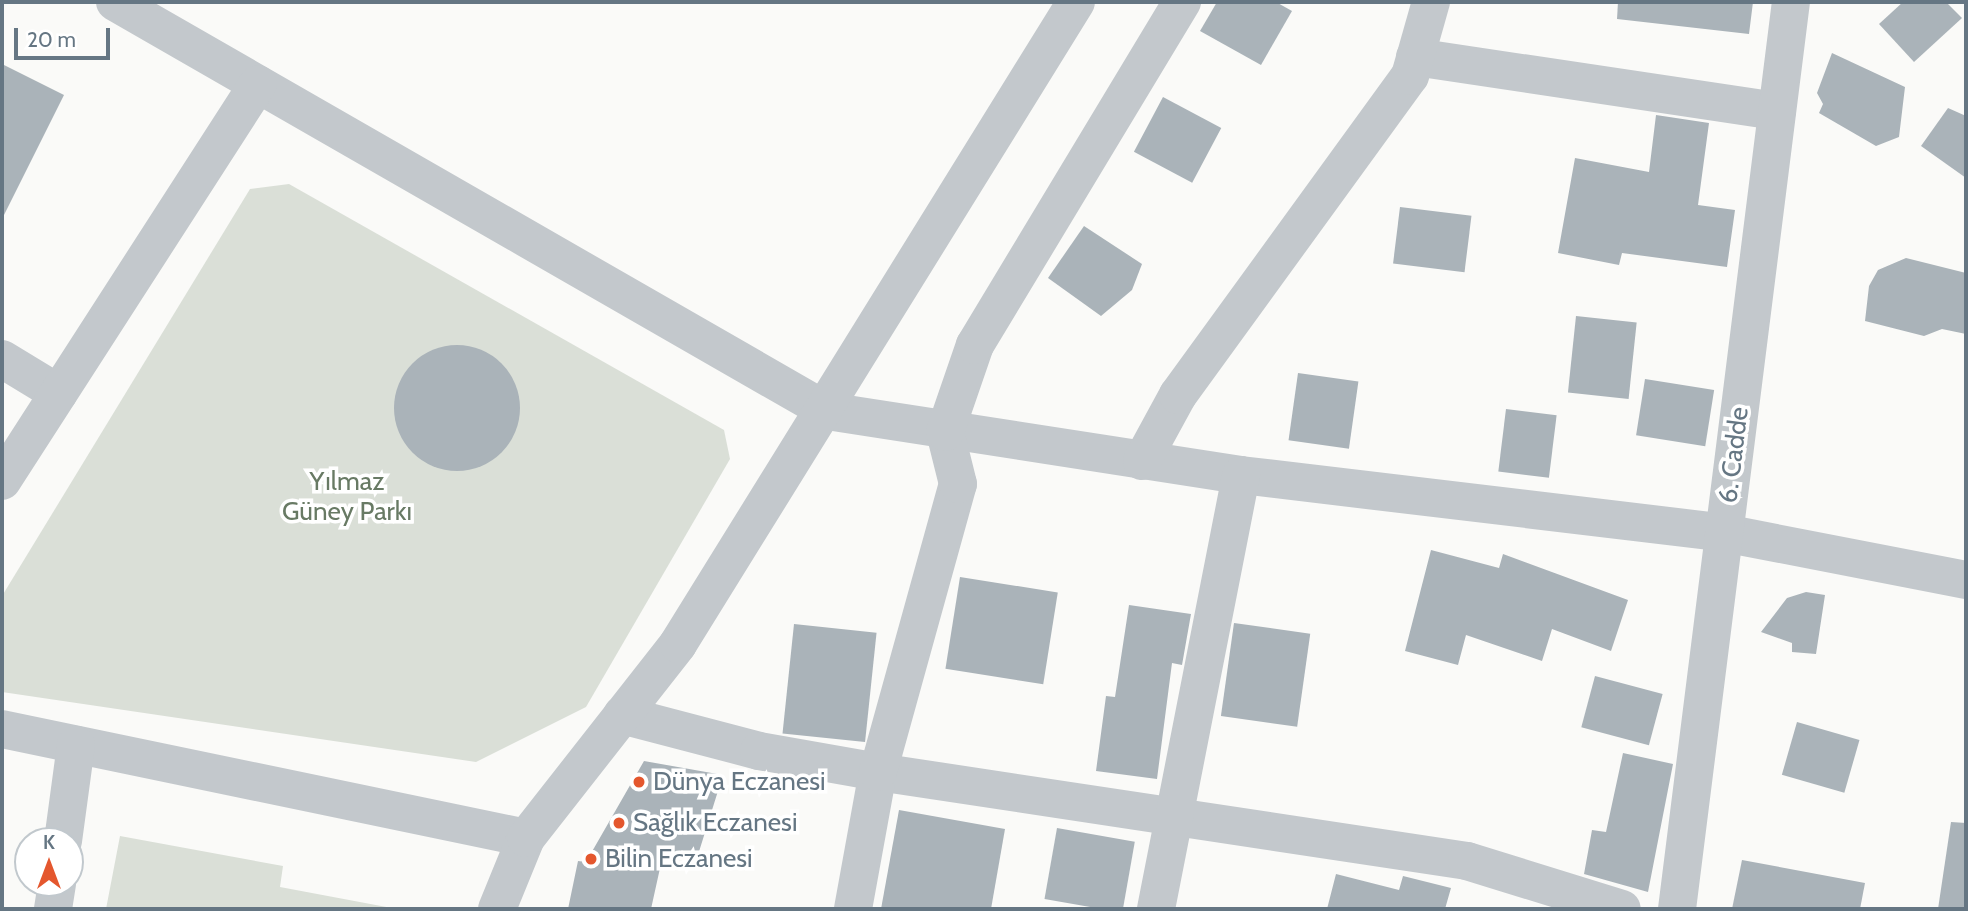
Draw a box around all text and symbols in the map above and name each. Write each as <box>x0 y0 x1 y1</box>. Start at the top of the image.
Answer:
scale bar <box>18 14 114 58</box>
text: 20 m <box>27 27 76 52</box>
street label: 6. Cadde <box>1713 405 1755 505</box>
park label: Yılmaz Güney Parkı <box>282 466 412 528</box>
place label: Dünya Eczanesi <box>653 766 825 798</box>
marker: Dünya Eczanesi <box>631 774 647 790</box>
place label: Sağlık Eczanesi <box>633 807 797 839</box>
marker: Sağlık Eczanesi <box>611 815 627 831</box>
north arrow <box>14 827 84 897</box>
text: K <box>43 831 55 854</box>
place label: Bilin Eczanesi <box>605 843 753 875</box>
marker: Bilin Eczanesi <box>583 851 599 867</box>

